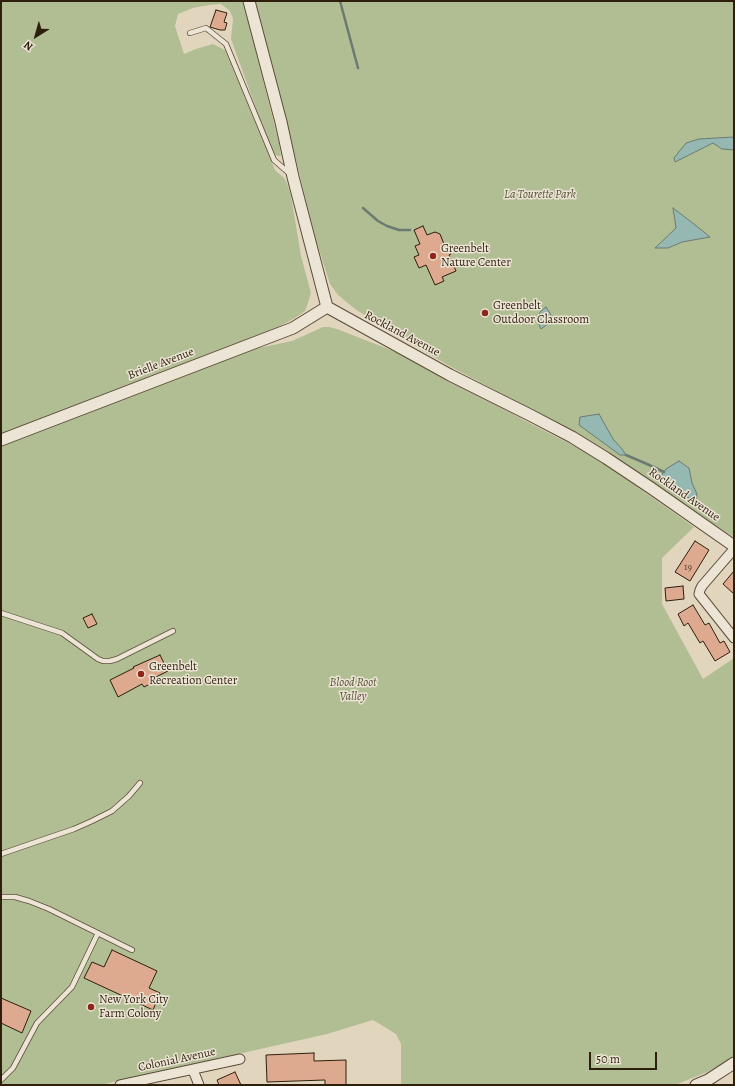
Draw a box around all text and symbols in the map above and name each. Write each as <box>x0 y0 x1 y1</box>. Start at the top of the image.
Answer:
north arrow <box>16 16 56 56</box>
text: N <box>21 38 36 54</box>
park label: La Tourette Park <box>504 188 576 202</box>
place label: Greenbelt Nature Center <box>441 242 511 270</box>
marker: Greenbelt Nature Center <box>428 251 438 261</box>
place label: Greenbelt Outdoor Classroom <box>493 299 589 327</box>
street label: Rockland Avenue <box>362 308 442 360</box>
marker: Greenbelt Outdoor Classroom <box>480 308 490 318</box>
street label: Brielle Avenue <box>126 345 196 383</box>
street label: Rockland Avenue <box>646 465 722 525</box>
house number: 19 <box>684 562 692 574</box>
place label: Greenbelt Recreation Center <box>149 660 237 688</box>
marker: Greenbelt Recreation Center <box>136 669 146 679</box>
park label: Blood Root Valley <box>329 676 377 704</box>
place label: New York City Farm Colony <box>99 993 168 1021</box>
marker: New York City Farm Colony <box>86 1002 96 1012</box>
scale bar <box>591 1044 659 1070</box>
street label: Colonial Avenue <box>137 1045 217 1075</box>
text: 50 m <box>596 1051 620 1067</box>

